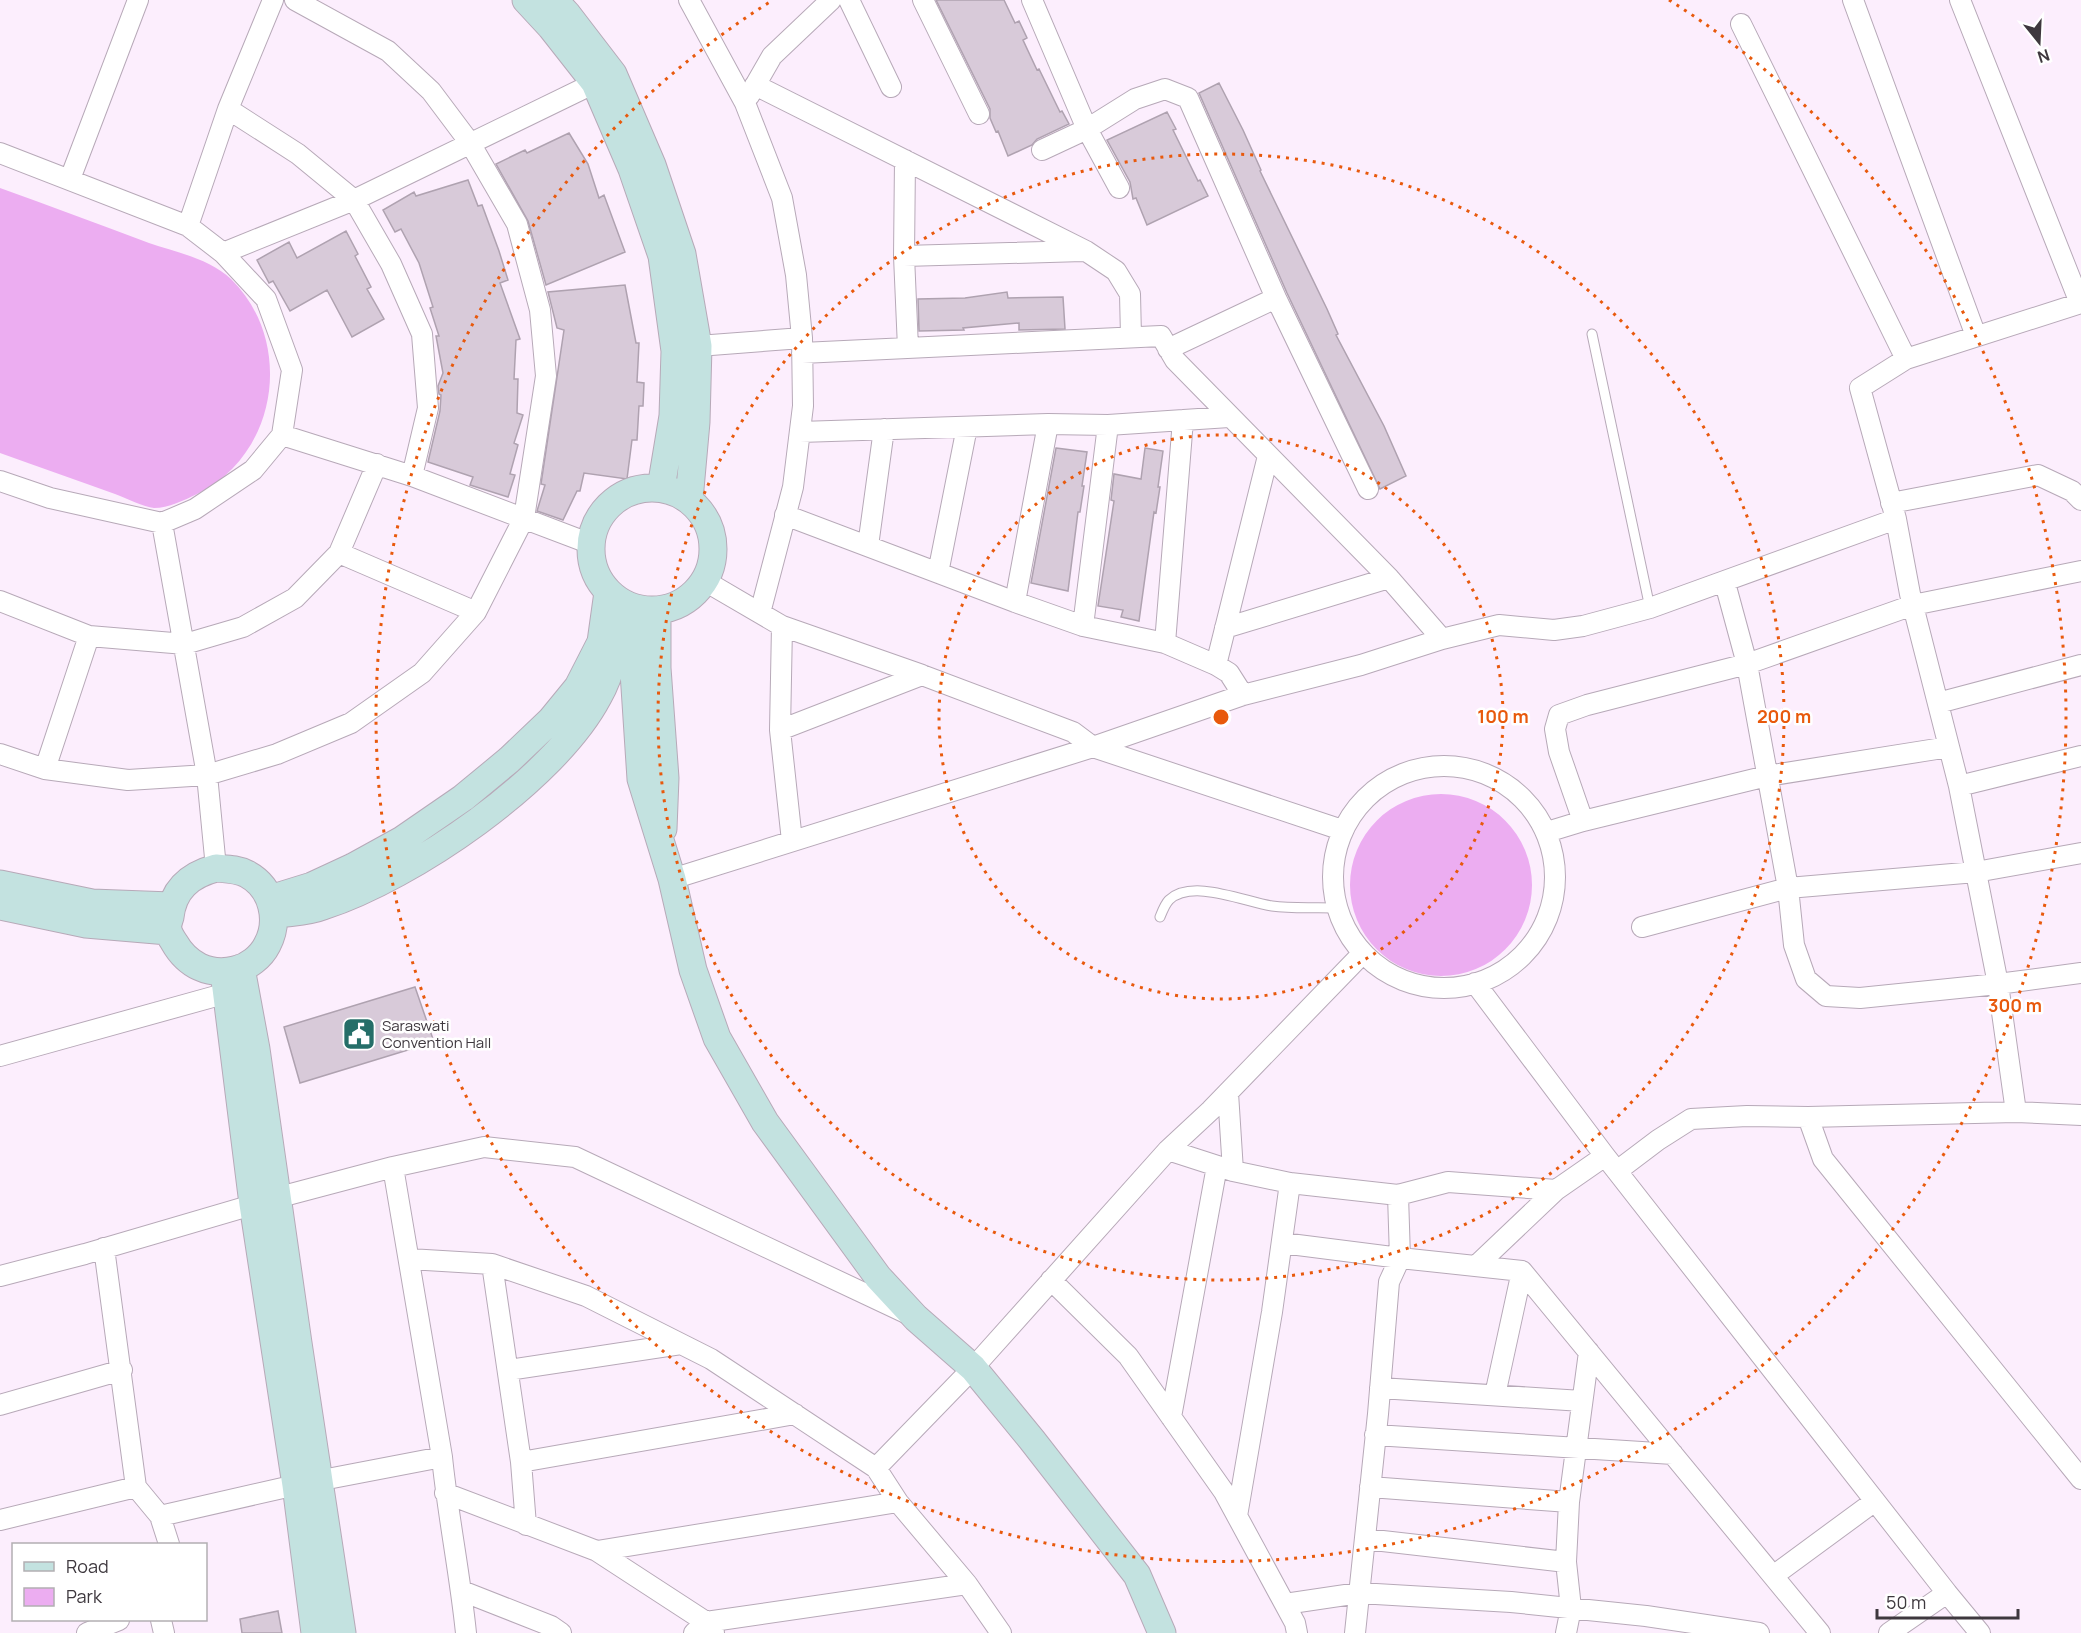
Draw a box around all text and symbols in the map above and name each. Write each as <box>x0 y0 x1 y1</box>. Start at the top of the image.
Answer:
north arrow <box>2009 12 2069 72</box>
text: N <box>2035 44 2053 69</box>
text: 100 m <box>1477 704 1529 728</box>
text: 200 m <box>1757 704 1811 728</box>
centre of rings <box>1211 707 1231 727</box>
text: 300 m <box>1988 993 2042 1017</box>
place label: Saraswati Convention Hall <box>382 1015 491 1053</box>
public building icon: Saraswati Convention Hall <box>341 1016 377 1052</box>
legend <box>12 1543 207 1621</box>
text: Road <box>66 1554 109 1578</box>
scale bar <box>1877 1582 2018 1620</box>
text: Park <box>66 1584 103 1608</box>
text: 50 m <box>1886 1590 1926 1614</box>

